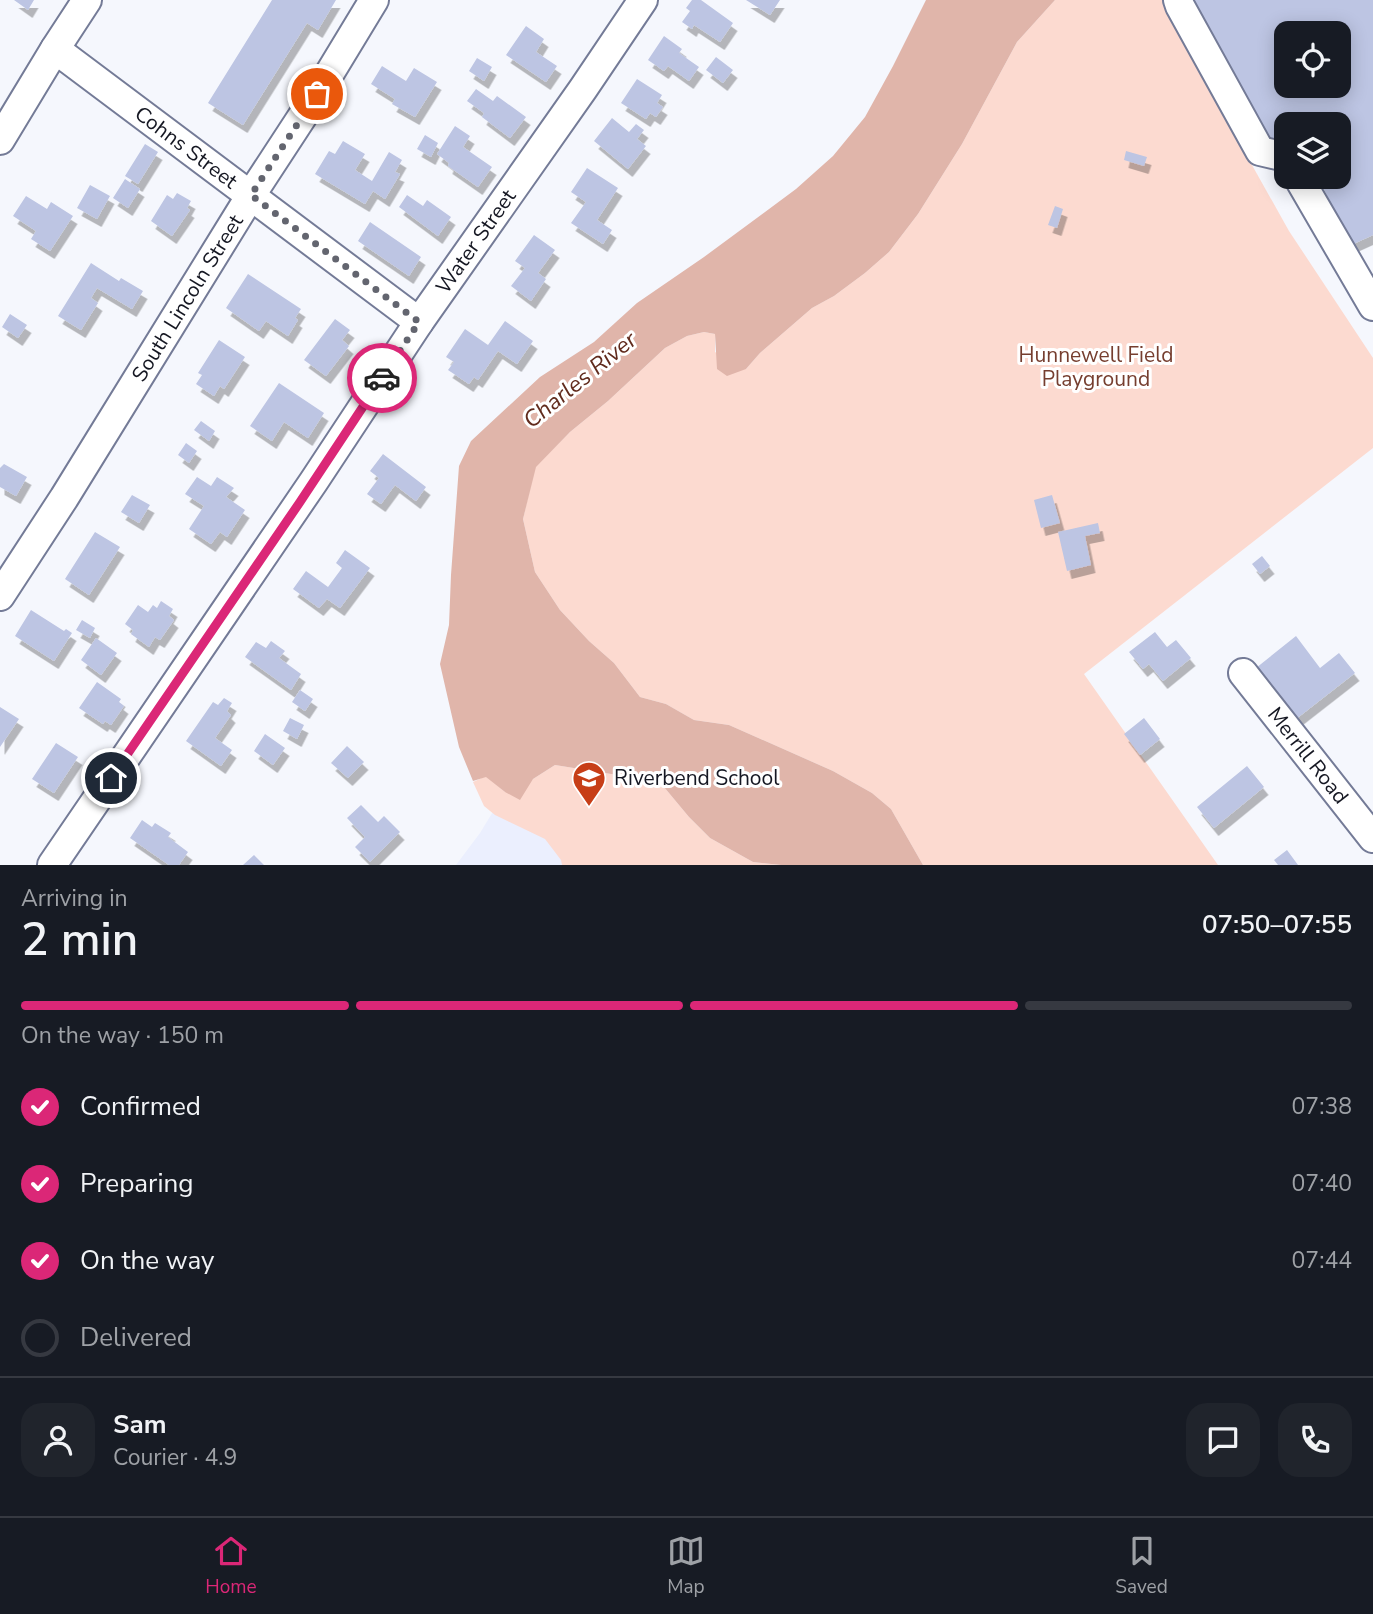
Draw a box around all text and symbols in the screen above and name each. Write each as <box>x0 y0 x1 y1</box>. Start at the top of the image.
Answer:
map controls <box>1274 21 1351 189</box>
button: locate <box>1274 21 1351 98</box>
pin <box>287 64 347 124</box>
icon: bag <box>298 75 336 113</box>
street label: Cohns Street <box>129 100 244 196</box>
button: layers <box>1274 112 1351 189</box>
street label: Water Street <box>429 183 523 299</box>
street label: South Lincoln Street <box>125 209 250 387</box>
water label: Charles River <box>517 324 644 435</box>
park label: Hunnewell Field Playground <box>1018 341 1174 393</box>
courier <box>347 343 417 413</box>
icon: car <box>363 359 401 397</box>
street label: Merrill Road <box>1261 701 1355 810</box>
pin <box>81 748 141 808</box>
icon: home <box>92 759 130 797</box>
school or university icon: Riverbend School <box>570 759 608 808</box>
place label: Riverbend School <box>614 764 780 792</box>
text: Arriving in <box>21 883 128 914</box>
text: 07:50–07:55 <box>1202 907 1352 942</box>
text: 2 min <box>21 908 138 971</box>
text: On the way · 150 m <box>21 1020 224 1051</box>
icon: check <box>21 1088 59 1126</box>
text: Confirmed <box>80 1089 201 1124</box>
text: 07:38 <box>1292 1091 1352 1122</box>
icon: check <box>21 1165 59 1203</box>
text: Preparing <box>80 1166 193 1201</box>
text: 07:40 <box>1292 1168 1352 1199</box>
icon: check <box>21 1242 59 1280</box>
text: On the way <box>80 1243 214 1278</box>
text: 07:44 <box>1292 1245 1352 1276</box>
text: Delivered <box>80 1320 192 1355</box>
button: person <box>21 1403 95 1477</box>
button: chat <box>1186 1403 1260 1477</box>
button: phone <box>1278 1403 1352 1477</box>
text: Sam <box>113 1407 166 1442</box>
text: Courier · 4.9 <box>113 1442 237 1473</box>
tab: Home <box>205 1532 257 1600</box>
tab: Map <box>667 1532 705 1600</box>
tab: Saved <box>1115 1532 1168 1600</box>

